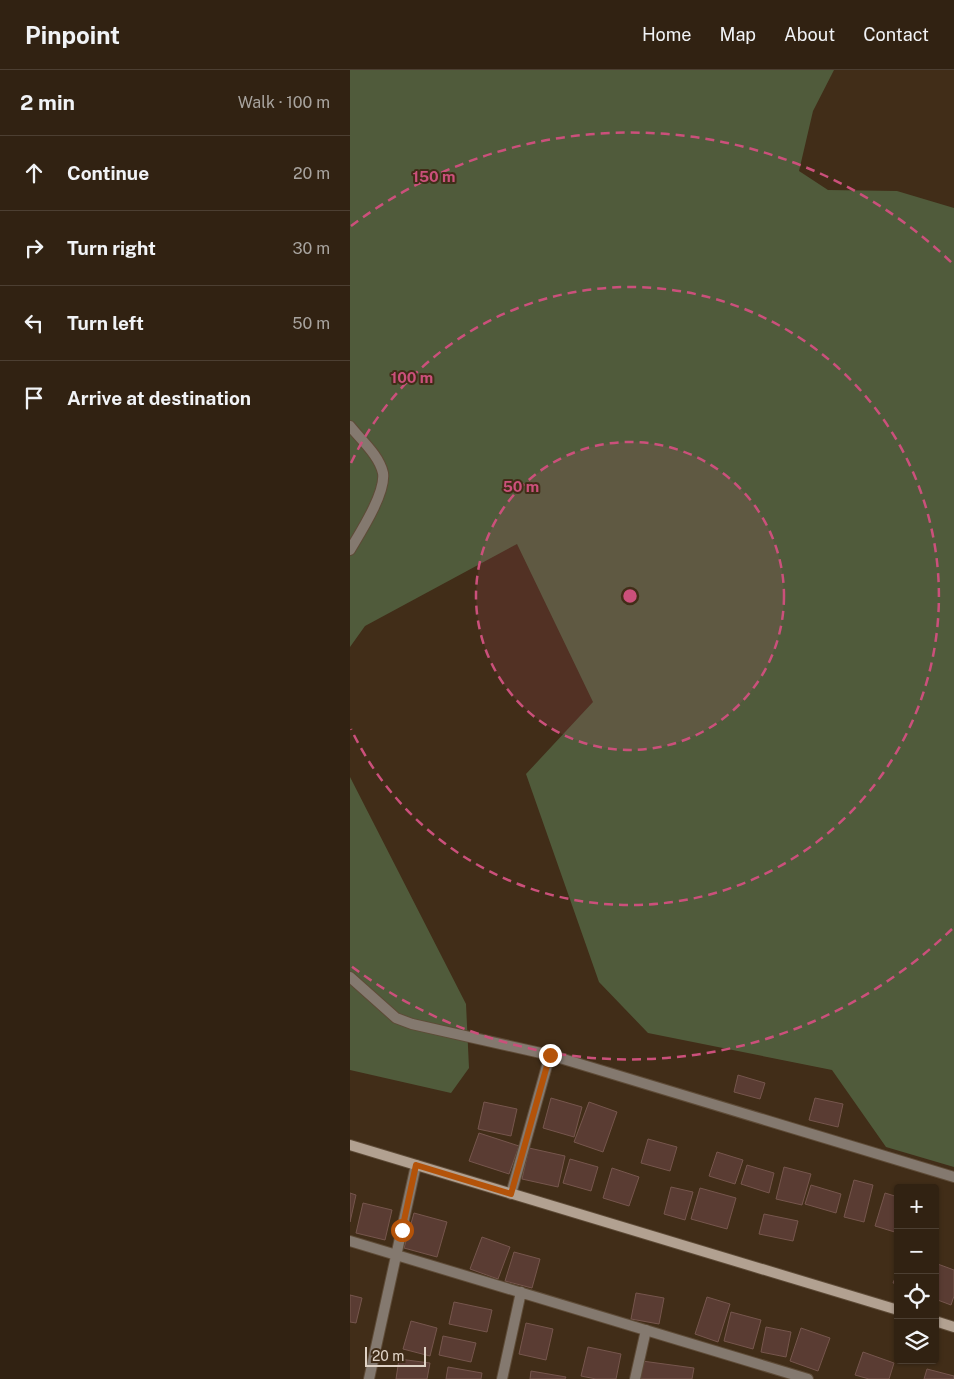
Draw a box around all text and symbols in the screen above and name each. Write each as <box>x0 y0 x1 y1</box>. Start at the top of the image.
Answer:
text: Pinpoint <box>25 21 120 49</box>
text: Home <box>642 24 692 45</box>
text: Map <box>720 24 756 45</box>
text: About <box>784 24 835 45</box>
text: Contact <box>863 24 929 45</box>
text: 2 min <box>20 90 75 115</box>
text: Walk · 100 m <box>238 93 330 112</box>
icon: ahead <box>20 159 48 187</box>
text: Continue <box>67 162 149 184</box>
text: 20 m <box>293 164 330 183</box>
text: 150 m <box>412 168 456 185</box>
icon: right <box>20 234 48 262</box>
text: Turn right <box>67 237 156 259</box>
text: 30 m <box>293 239 330 258</box>
icon: left <box>20 309 48 337</box>
text: Turn left <box>67 312 144 334</box>
text: 50 m <box>292 314 330 333</box>
text: 100 m <box>391 369 433 386</box>
icon: arrive <box>20 384 48 412</box>
text: Arrive at destination <box>67 387 251 409</box>
text: 50 m <box>503 478 539 495</box>
centre of rings <box>621 587 639 605</box>
route end <box>539 1044 562 1067</box>
map controls <box>894 1184 939 1364</box>
button: + <box>894 1184 939 1229</box>
route start <box>391 1219 414 1242</box>
button: − <box>894 1229 939 1274</box>
button: locate <box>894 1274 939 1319</box>
button: layers <box>894 1319 939 1364</box>
scale bar <box>365 1344 426 1367</box>
text: 20 m <box>372 1348 404 1364</box>

